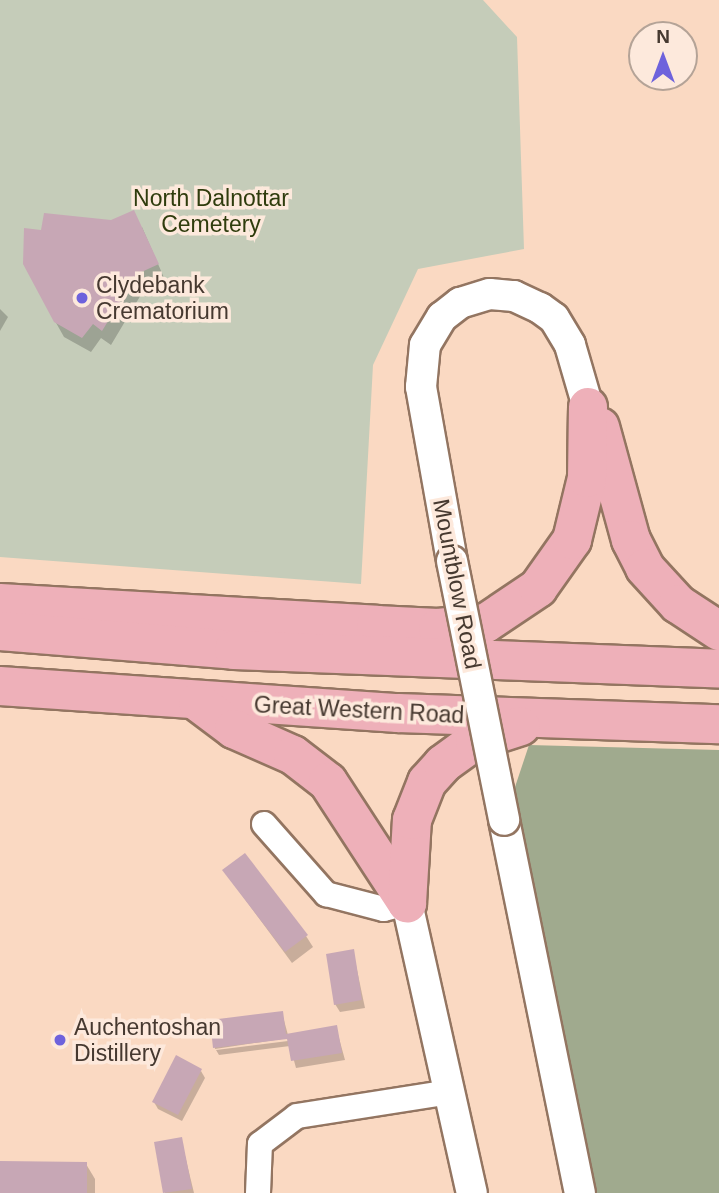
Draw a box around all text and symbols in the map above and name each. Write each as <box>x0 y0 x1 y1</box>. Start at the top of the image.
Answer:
north arrow <box>628 21 698 91</box>
text: N <box>656 26 670 47</box>
park label: North Dalnottar Cemetery <box>133 184 289 238</box>
place label: Clydebank Crematorium <box>96 271 229 325</box>
marker: Clydebank Crematorium <box>74 290 90 306</box>
street label: Mountblow Road <box>427 497 487 671</box>
street label: Great Western Road <box>253 691 465 729</box>
place label: Auchentoshan Distillery <box>74 1013 221 1067</box>
marker: Auchentoshan Distillery <box>52 1032 68 1048</box>

